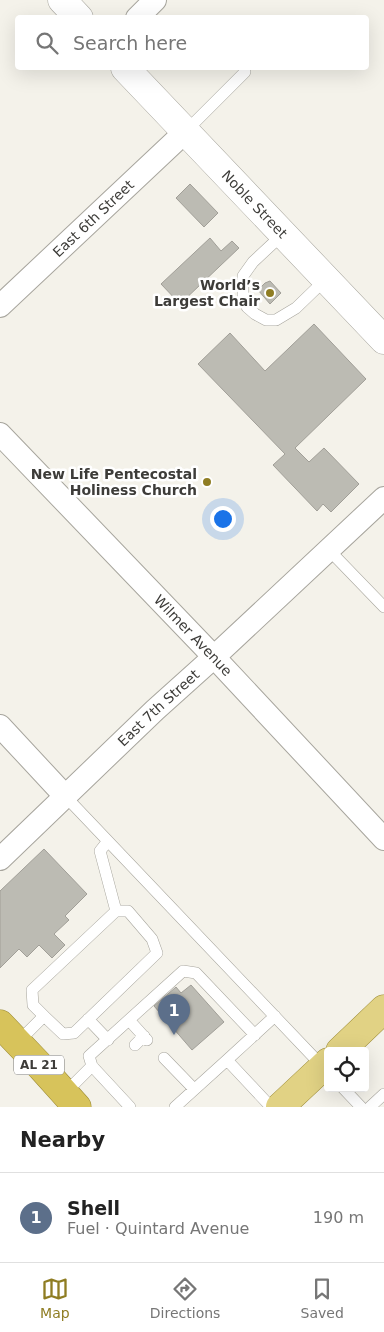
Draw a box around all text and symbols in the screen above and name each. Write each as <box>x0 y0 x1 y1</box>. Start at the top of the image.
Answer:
search box <box>15 15 369 70</box>
icon: search <box>33 29 61 57</box>
text: Search here <box>73 32 187 54</box>
street label: Noble Street <box>219 167 291 242</box>
street label: East 6th Street <box>49 176 137 260</box>
place label: World’s Largest Chair <box>154 277 260 309</box>
marker: World’s Largest Chair <box>264 287 276 299</box>
place label: New Life Pentecostal Holiness Church <box>31 466 197 498</box>
marker: New Life Pentecostal Holiness Church <box>201 476 213 488</box>
your location <box>210 506 236 532</box>
street label: Wilmer Avenue <box>151 592 235 679</box>
street label: East 7th Street <box>114 666 203 749</box>
pin: 1 <box>158 994 190 1035</box>
map controls <box>324 1047 369 1092</box>
button: locate <box>324 1047 369 1092</box>
road number: AL 21 <box>14 1056 64 1074</box>
text: Nearby <box>20 1128 105 1152</box>
text: Shell <box>67 1197 120 1219</box>
text: 1 <box>30 1208 42 1227</box>
text: 190 m <box>313 1208 364 1227</box>
text: Fuel · Quintard Avenue <box>67 1219 249 1238</box>
tab: Map <box>40 1275 70 1321</box>
tab: Directions <box>150 1275 220 1321</box>
tab: Saved <box>301 1275 344 1321</box>

